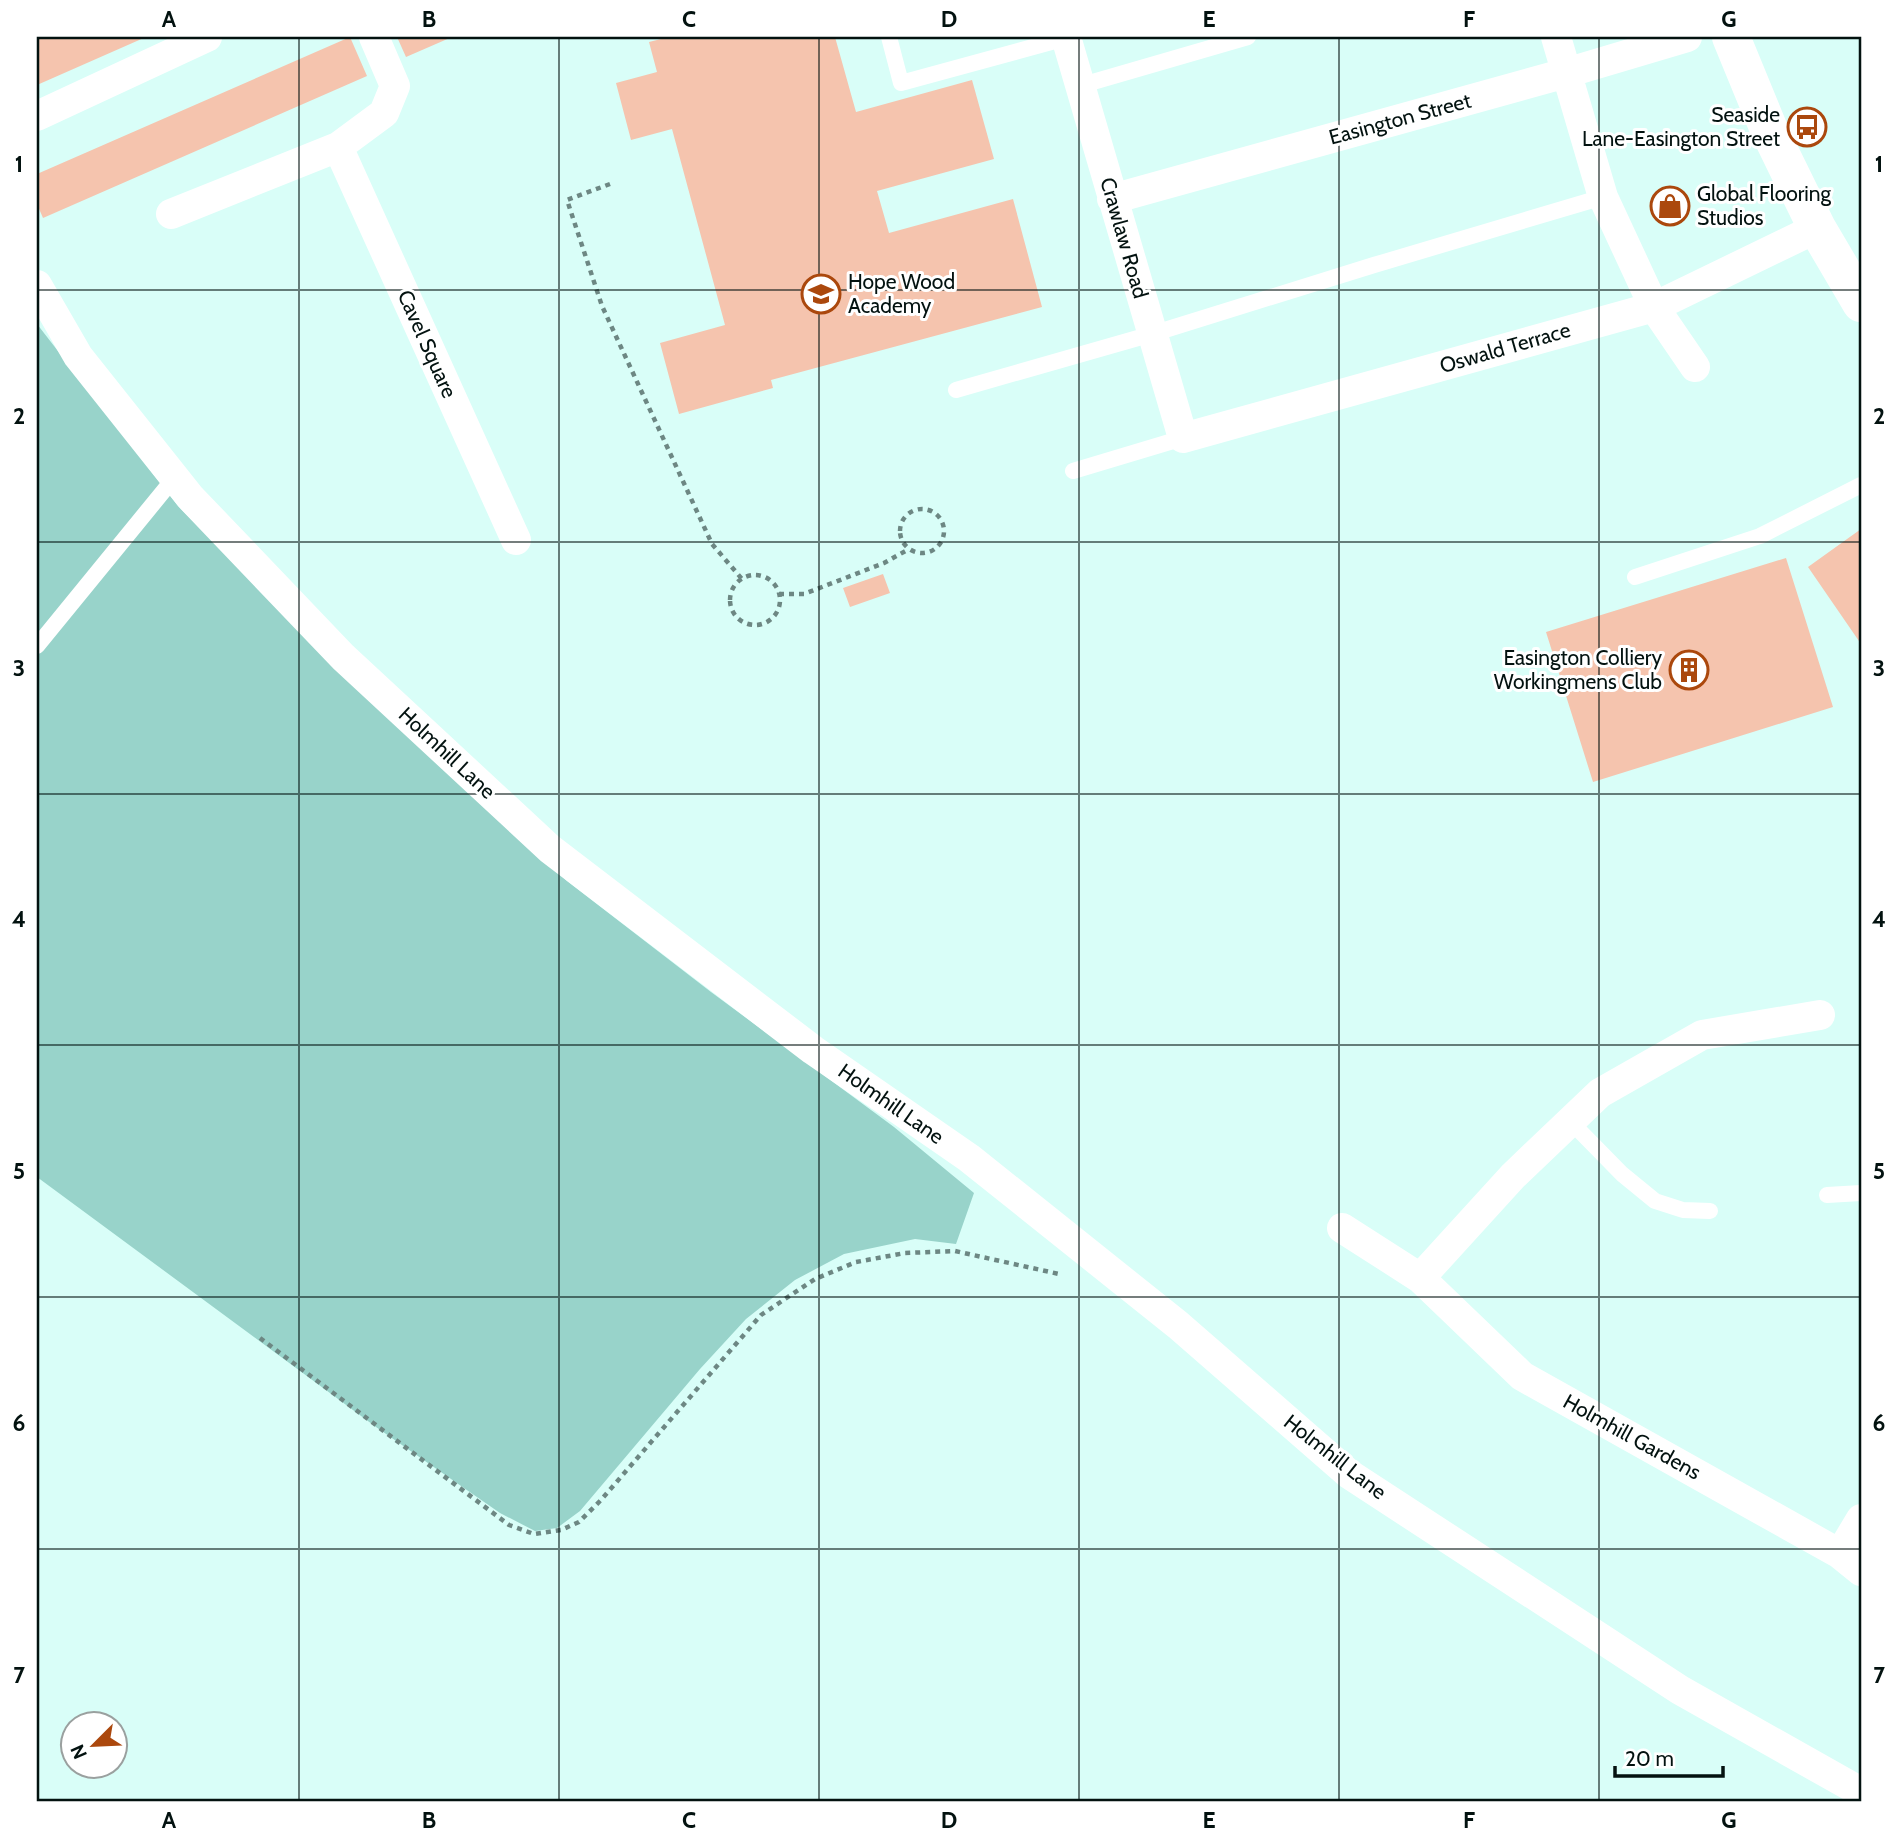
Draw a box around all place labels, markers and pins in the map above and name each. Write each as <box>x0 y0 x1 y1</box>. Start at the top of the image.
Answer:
place label: Seaside Lane-Easington Street <box>1582 102 1780 151</box>
bus stop icon: Seaside Lane-Easington Street <box>1786 106 1828 148</box>
place label: Global Flooring Studios <box>1697 181 1832 230</box>
shop icon: Global Flooring Studios <box>1649 185 1691 227</box>
place label: Hope Wood Academy <box>848 269 955 318</box>
school or university icon: Hope Wood Academy <box>800 273 842 315</box>
place label: Easington Colliery Workingmens Club <box>1494 645 1662 694</box>
building icon: Easington Colliery Workingmens Club <box>1668 649 1710 691</box>

